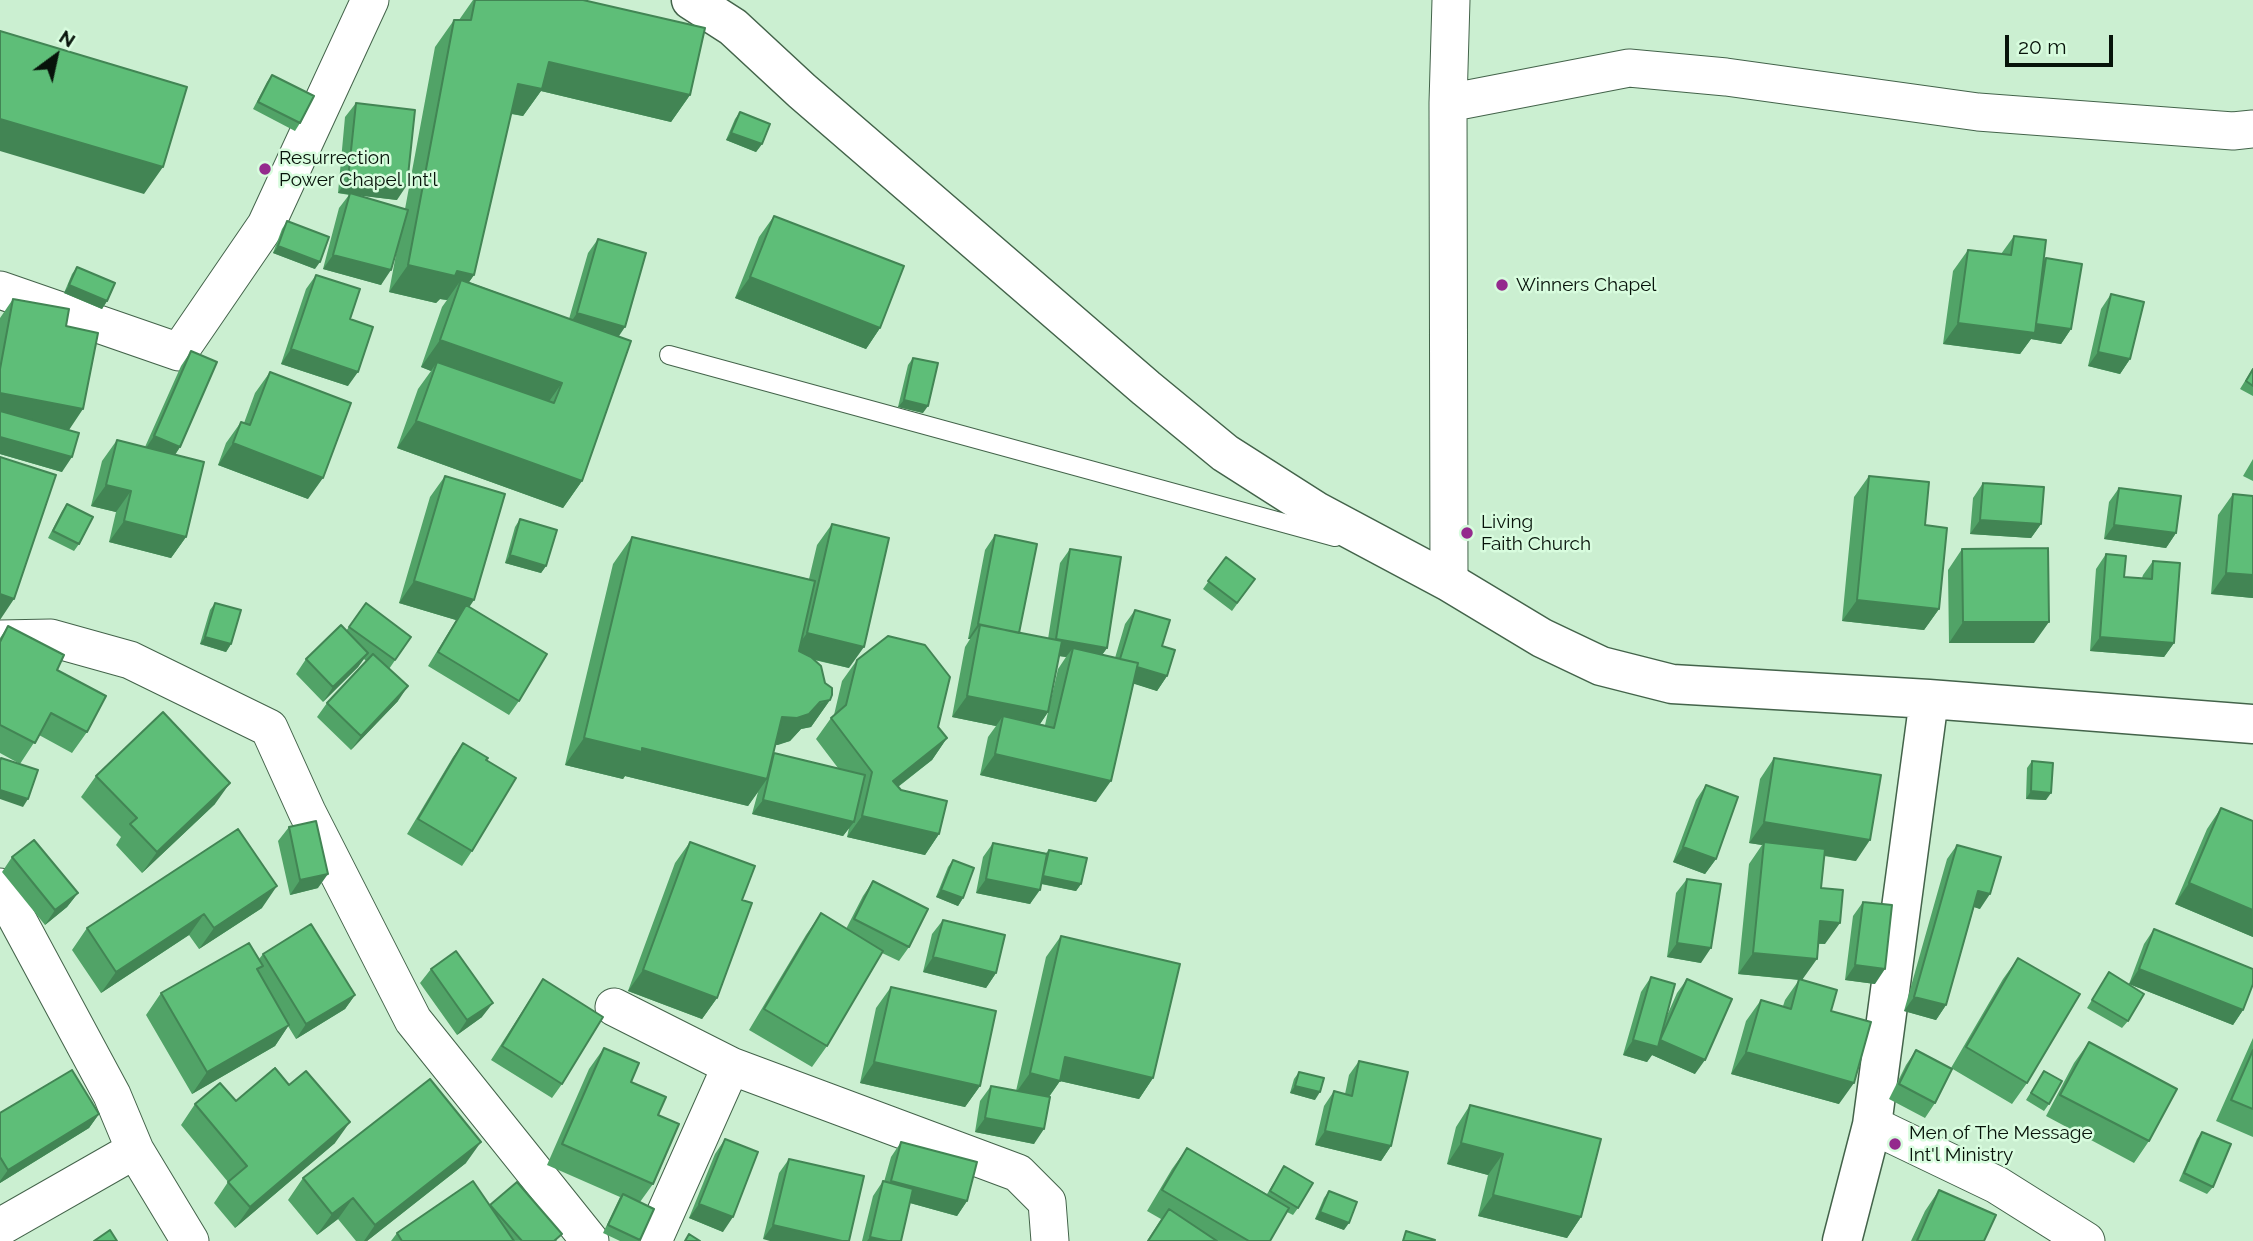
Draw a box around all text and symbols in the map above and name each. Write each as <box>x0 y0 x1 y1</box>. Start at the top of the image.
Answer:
north arrow <box>21 21 91 91</box>
scale bar <box>2008 21 2116 65</box>
text: N <box>55 25 80 52</box>
text: 20 m <box>2018 34 2066 59</box>
place label: Resurrection Power Chapel Int'l <box>279 147 438 191</box>
marker: Resurrection Power Chapel Int'l <box>257 161 273 177</box>
place label: Winners Chapel <box>1516 274 1657 296</box>
marker: Winners Chapel <box>1494 277 1510 293</box>
place label: Living Faith Church <box>1481 511 1591 555</box>
marker: Living Faith Church <box>1459 525 1475 541</box>
place label: Men of The Message Int'l Ministry <box>1909 1122 2093 1166</box>
marker: Men of The Message Int'l Ministry <box>1887 1136 1903 1152</box>

